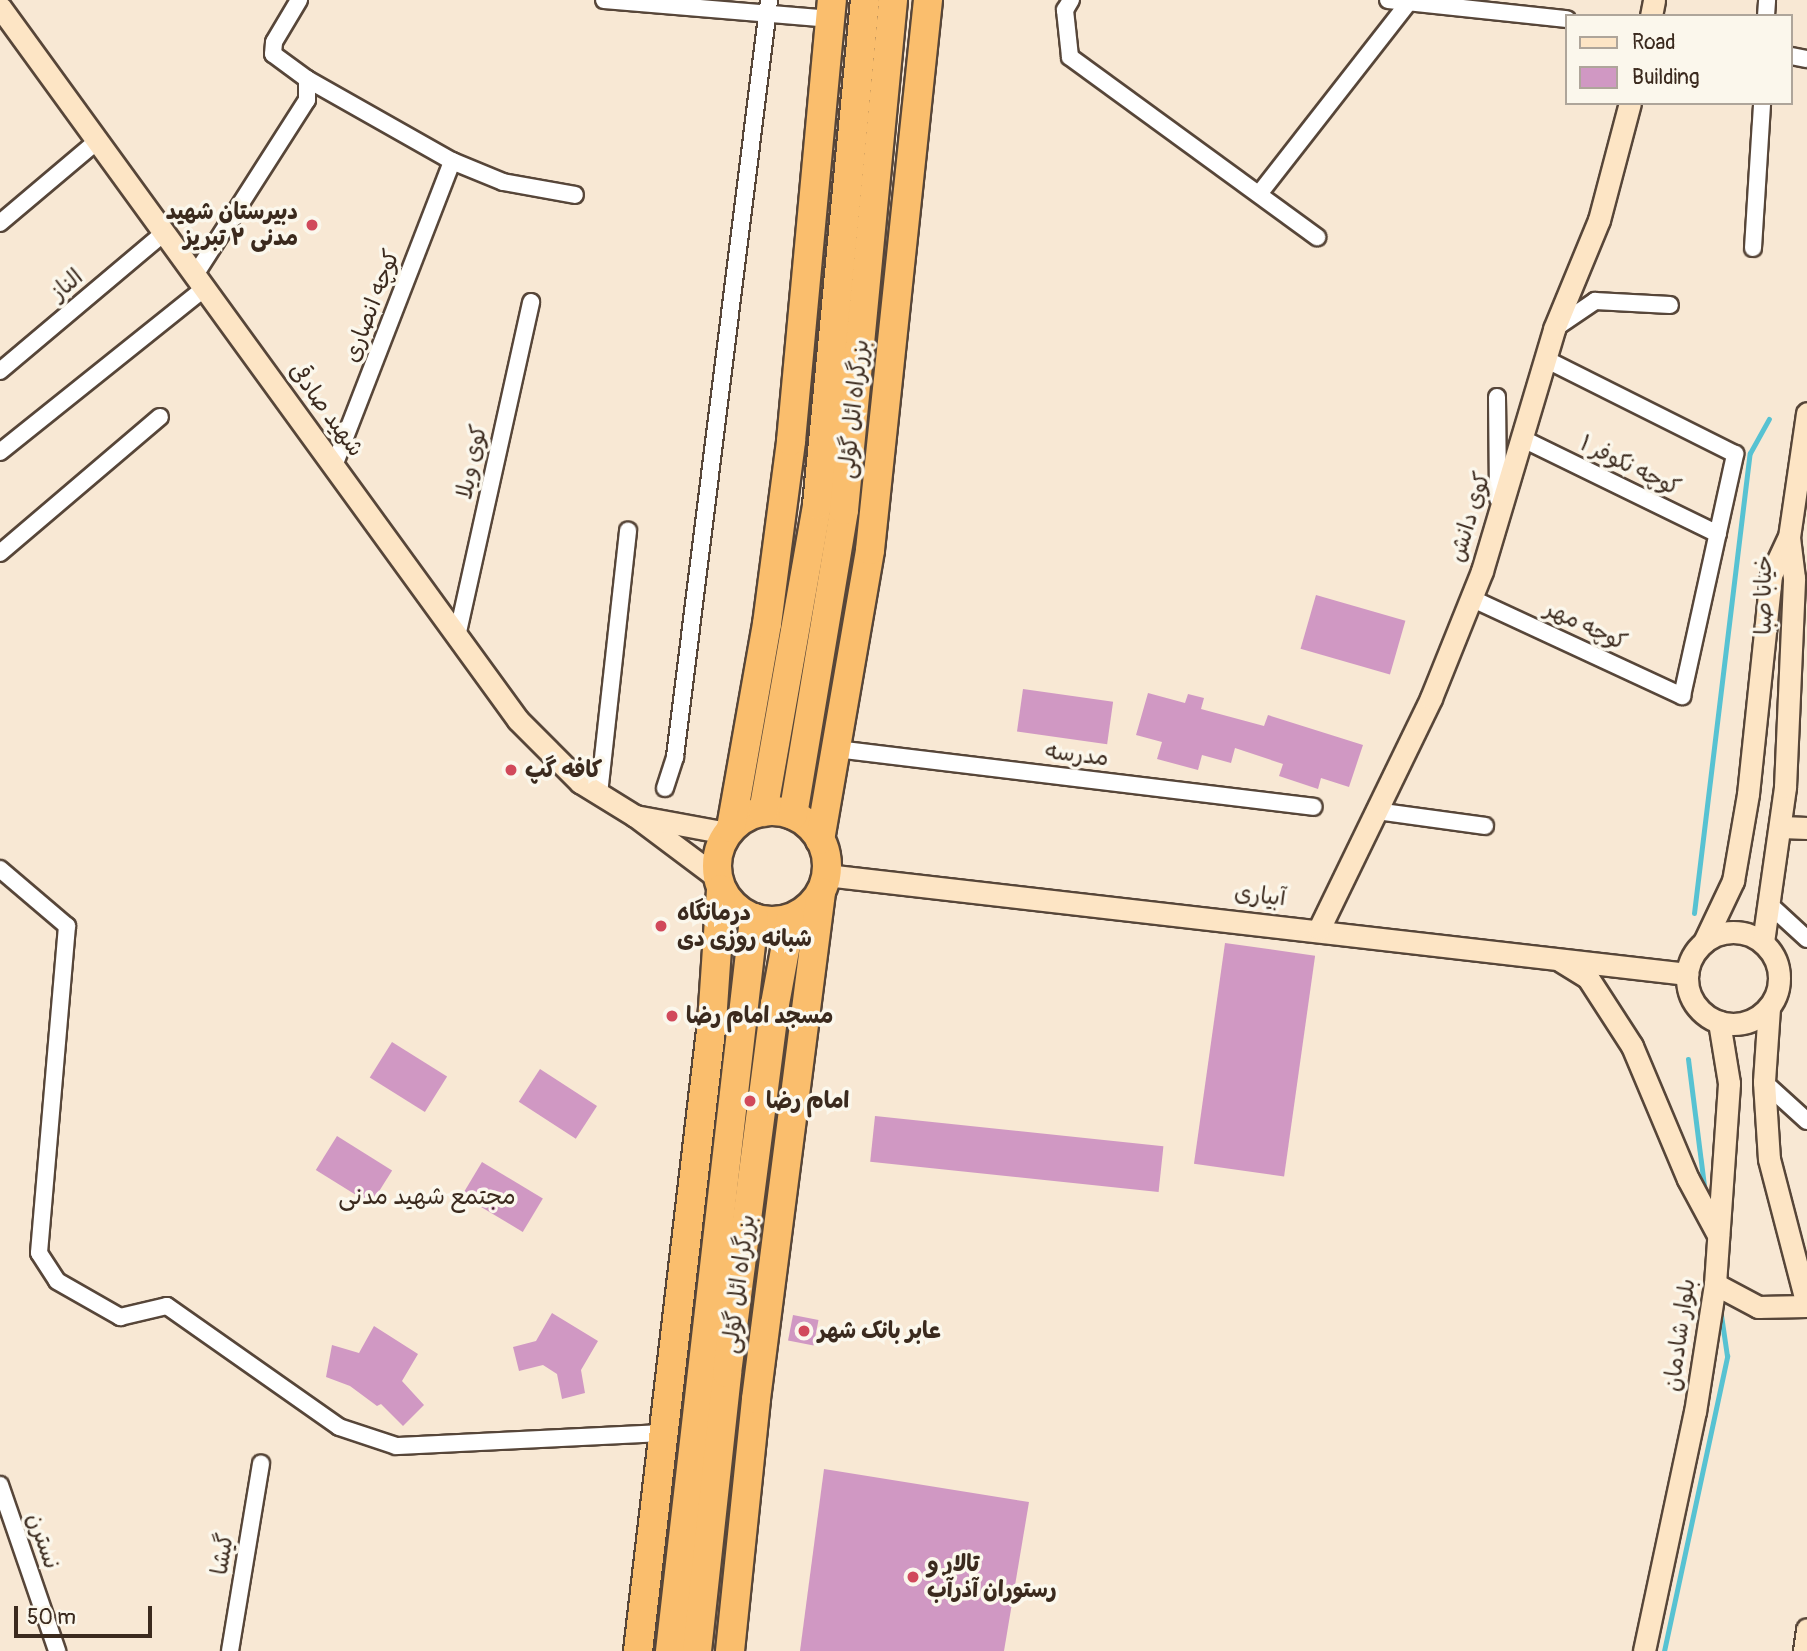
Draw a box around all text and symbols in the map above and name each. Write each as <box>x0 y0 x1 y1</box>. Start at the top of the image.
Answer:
legend <box>1566 14 1793 105</box>
text: Road <box>1632 29 1676 56</box>
text: Building <box>1632 64 1699 91</box>
place label: دبیرستان شهید مدنی ۲ تبریز <box>166 198 298 252</box>
marker: دبیرستان شهید مدنی ۲ تبریز <box>304 217 320 233</box>
street label: کوچه انصاری <box>338 246 406 366</box>
street label: الناز <box>45 263 89 307</box>
street label: بزرگراه ائل گؤلی <box>833 338 875 480</box>
street label: شهید صادقی <box>283 358 369 462</box>
street label: کوی ویلا <box>451 422 493 502</box>
street label: کوچه نکوفر ۱ <box>1575 430 1685 502</box>
street label: کوی دانش <box>1443 469 1497 565</box>
street label: خیابا صبا <box>1750 555 1778 635</box>
street label: کوچه مهر <box>1541 595 1631 657</box>
street label: مدرسه <box>1044 737 1110 773</box>
place label: کافه گپ <box>525 756 602 784</box>
marker: کافه گپ <box>503 762 519 778</box>
street label: آبیاری <box>1233 880 1287 912</box>
place label: درمانگاه شبانه روزی دی <box>677 899 812 953</box>
marker: درمانگاه شبانه روزی دی <box>651 916 671 936</box>
place label: مسجد امام رضا <box>686 1002 833 1030</box>
marker: مسجد امام رضا <box>664 1008 680 1024</box>
place label: امام رضا <box>766 1087 849 1115</box>
marker: امام رضا <box>740 1091 760 1111</box>
district label: مجتمع شهید مدنی <box>338 1183 516 1211</box>
street label: بزرگراه ائل گؤلی <box>717 1213 761 1355</box>
street label: بلوار شادمان <box>1658 1277 1702 1393</box>
place label: عابر بانک شهر <box>818 1317 941 1345</box>
marker: عابر بانک شهر <box>796 1323 812 1339</box>
street label: نسترن <box>21 1510 65 1572</box>
street label: گیشا <box>206 1531 240 1577</box>
place label: تالار و رستوران آذرآب <box>927 1550 1057 1604</box>
marker: تالار و رستوران آذرآب <box>905 1569 921 1585</box>
scale bar <box>18 1592 156 1636</box>
text: 50 m <box>27 1604 76 1631</box>

